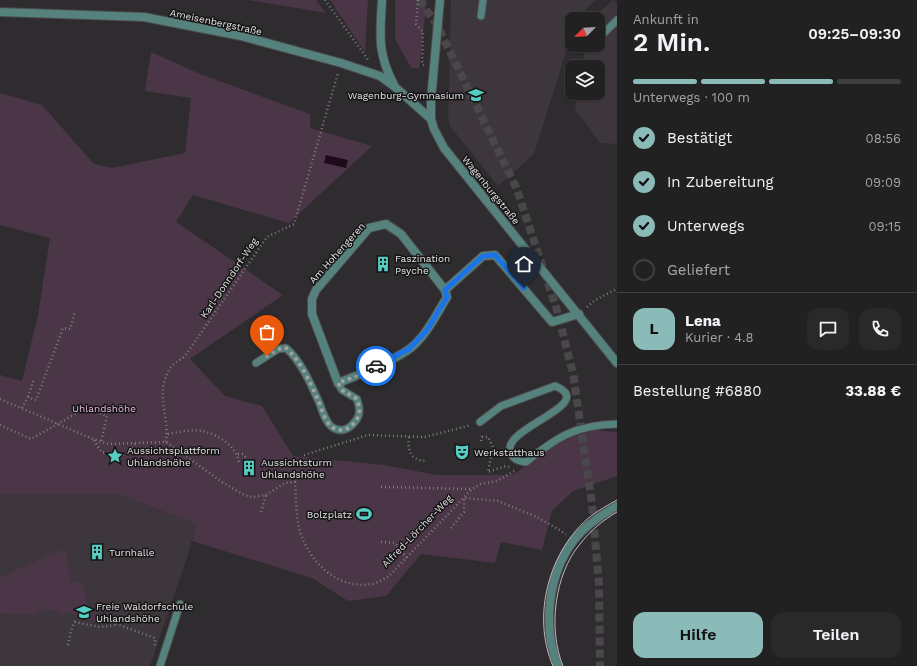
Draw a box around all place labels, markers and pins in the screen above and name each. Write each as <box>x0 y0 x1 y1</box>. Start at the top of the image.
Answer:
school or university icon: Wagenburg-Gymnasium <box>467 86 485 104</box>
place label: Wagenburg-Gymnasium <box>348 90 464 101</box>
pin <box>507 247 541 288</box>
place label: Faszination Psyche <box>395 253 450 276</box>
building icon: Faszination Psyche <box>374 255 392 273</box>
pin <box>250 315 284 356</box>
theatre icon: Werkstatthaus <box>453 443 471 461</box>
place label: Aussichtsplattform Uhlandshöhe <box>127 445 220 468</box>
place icon: Aussichtsplattform Uhlandshöhe <box>106 447 124 465</box>
place label: Werkstatthaus <box>474 447 545 458</box>
place label: Aussichtsturm Uhlandshöhe <box>261 457 332 480</box>
building icon: Aussichtsturm Uhlandshöhe <box>240 459 258 477</box>
sports icon: Bolzplatz <box>355 505 373 523</box>
place label: Bolzplatz <box>307 509 352 520</box>
building icon: Turnhalle <box>88 543 106 561</box>
place label: Turnhalle <box>109 547 155 558</box>
place label: Freie Waldorfschule Uhlandshöhe <box>96 601 193 624</box>
school or university icon: Freie Waldorfschule Uhlandshöhe <box>75 603 93 621</box>

